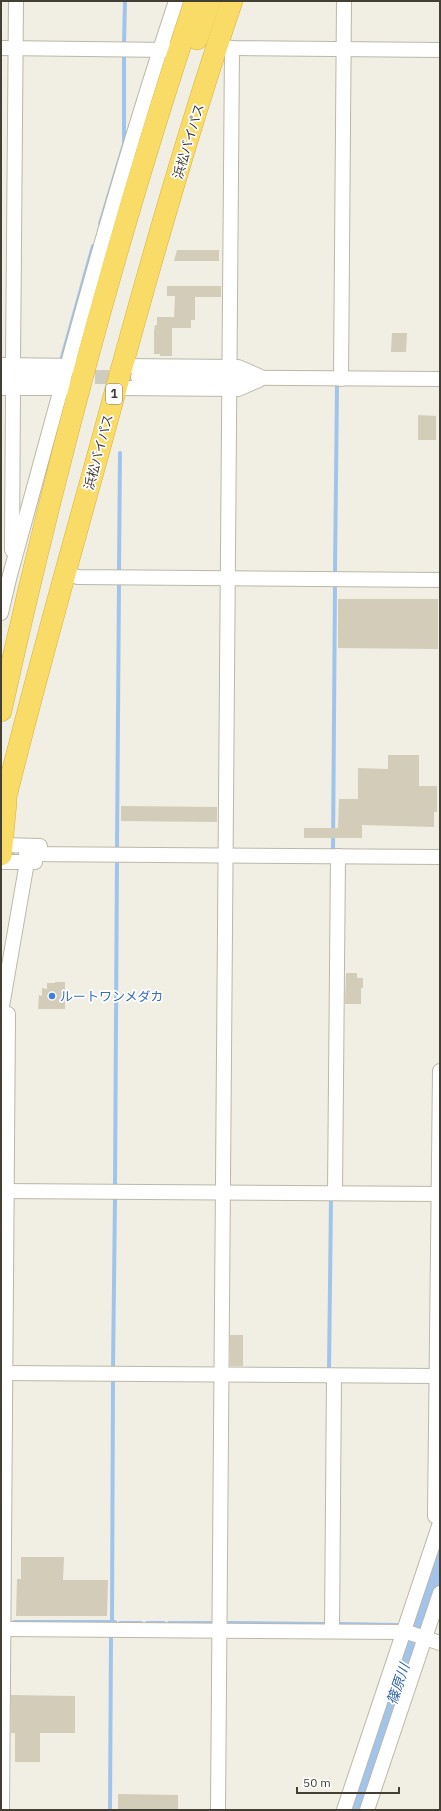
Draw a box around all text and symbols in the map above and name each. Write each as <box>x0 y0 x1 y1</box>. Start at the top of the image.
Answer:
street label: 浜松バイパス <box>169 101 208 181</box>
road number: 1 <box>106 384 122 404</box>
street label: 浜松バイパス <box>80 412 117 492</box>
place label: ルートワンメダカ <box>60 988 164 1005</box>
marker: ルートワンメダカ <box>47 991 57 1001</box>
water label: 篠原川 <box>383 1659 414 1707</box>
scale bar <box>297 1769 399 1795</box>
text: 50 m <box>303 1775 331 1790</box>

